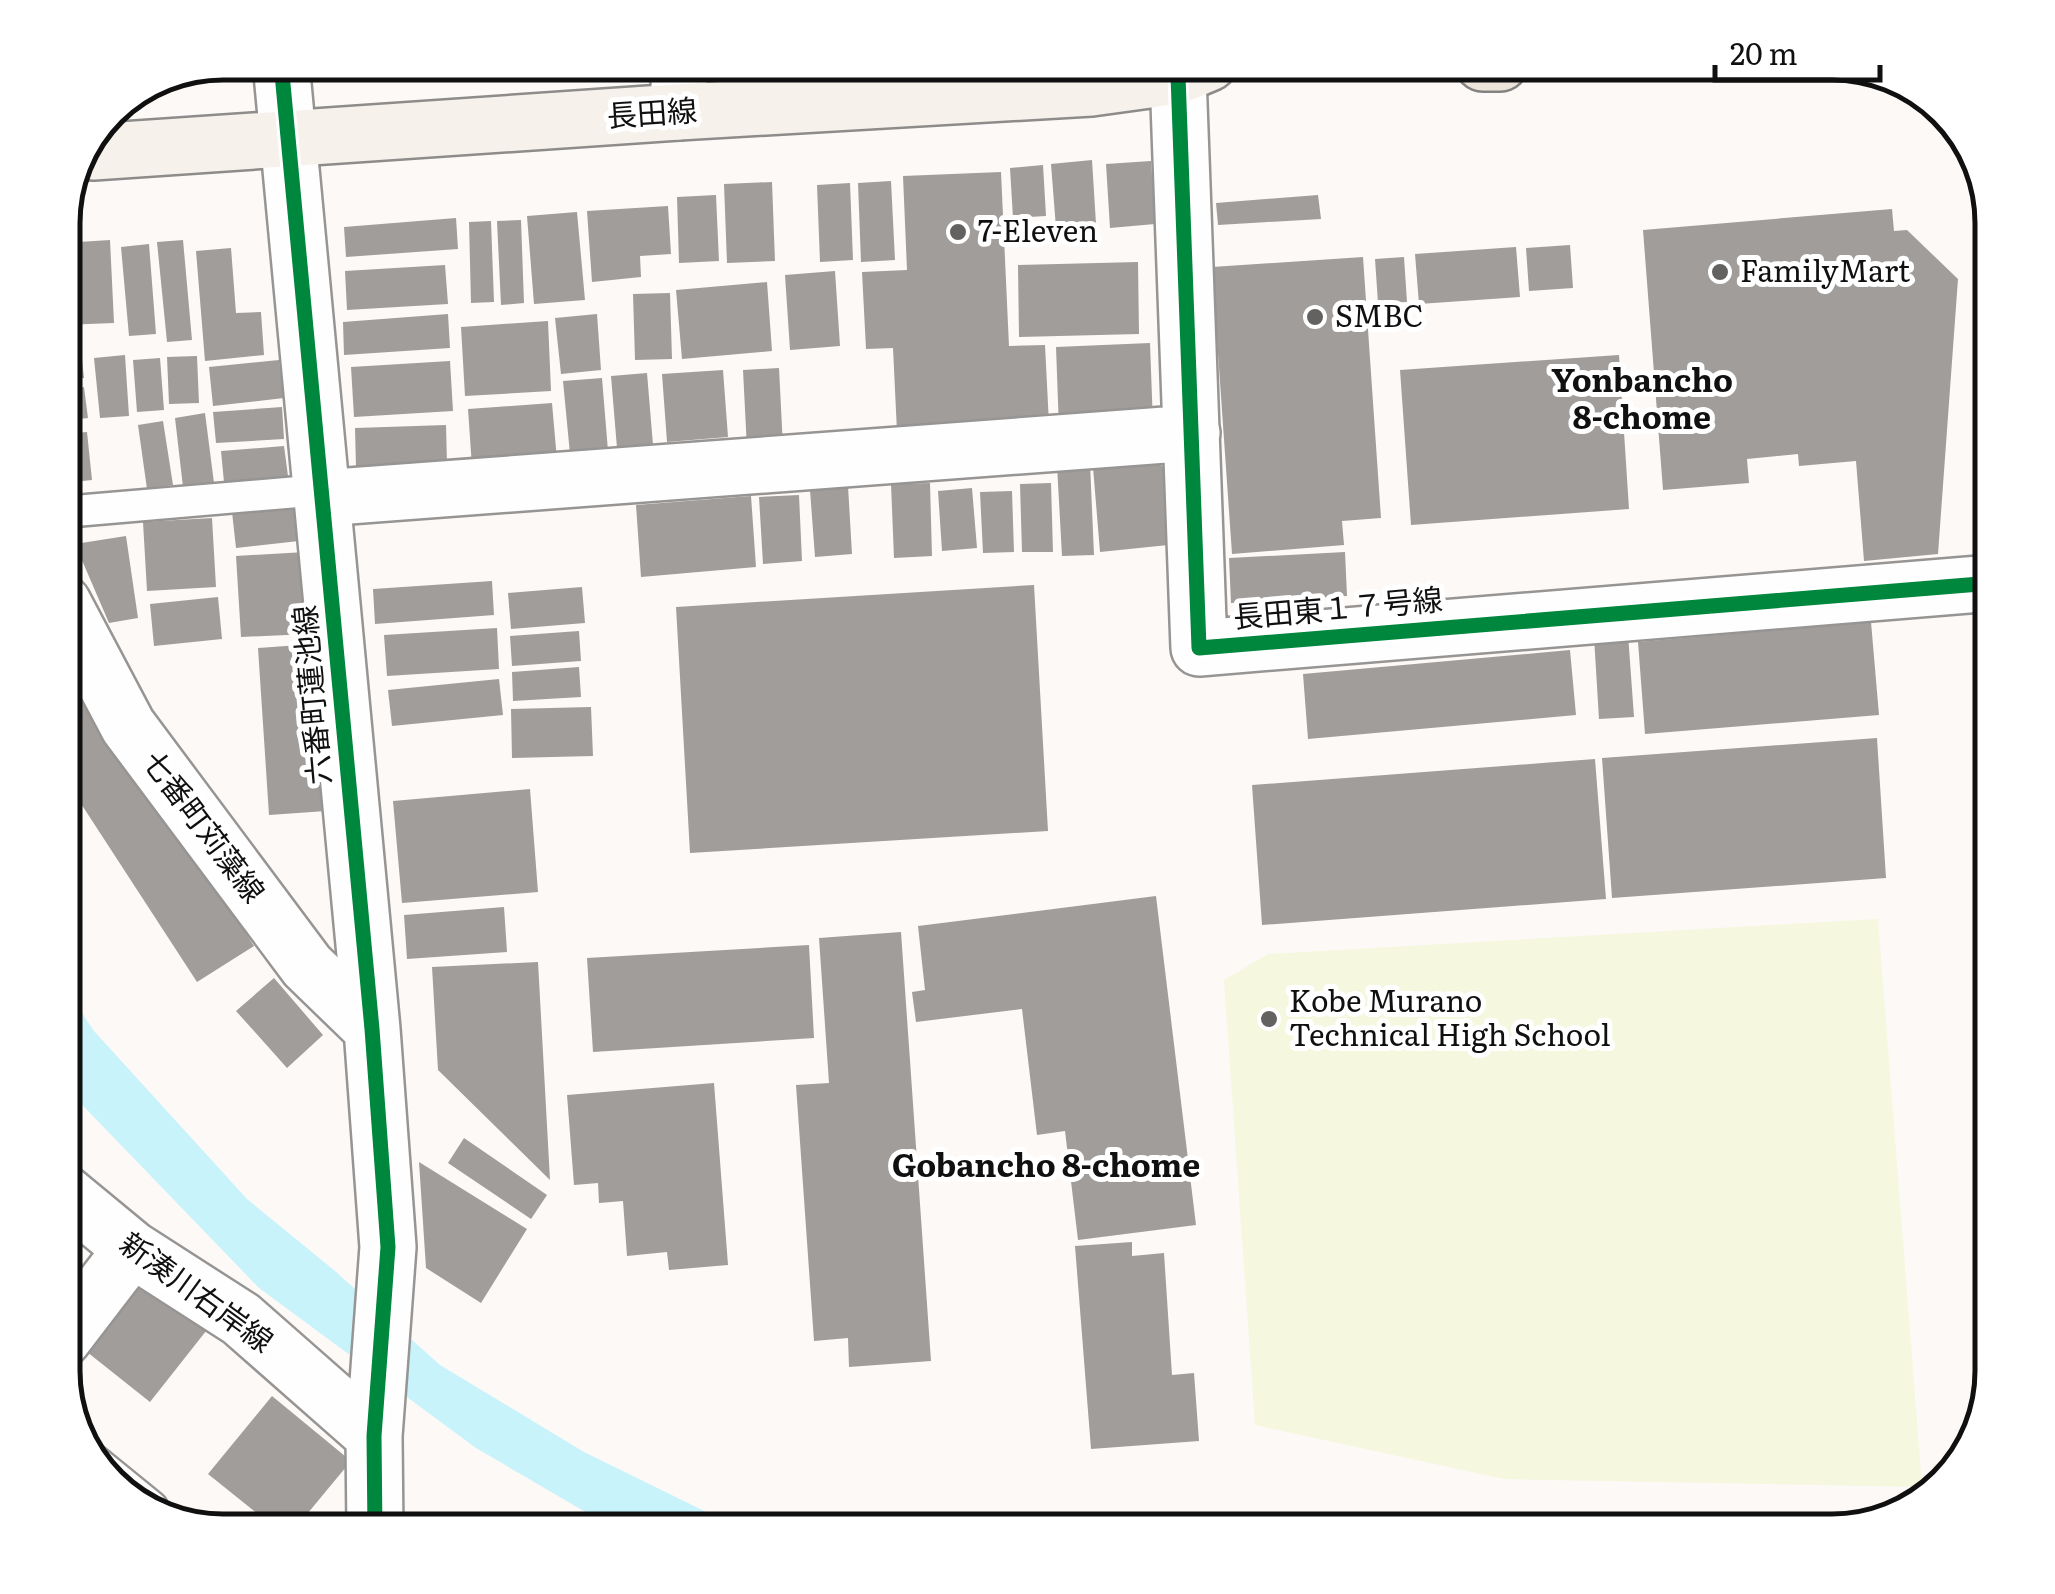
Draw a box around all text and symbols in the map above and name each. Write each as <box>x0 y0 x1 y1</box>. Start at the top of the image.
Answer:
scale bar <box>1715 20 1880 82</box>
text: 20 m <box>1730 30 1798 74</box>
street label: 長田線 <box>605 86 698 136</box>
place label: 7-Eleven <box>978 207 1098 251</box>
marker: 7-Eleven <box>947 221 969 243</box>
place label: FamilyMart <box>1740 247 1910 291</box>
marker: FamilyMart <box>1709 261 1731 283</box>
place label: SMBC <box>1335 292 1424 336</box>
marker: SMBC <box>1304 306 1326 328</box>
district label: Yonbancho 8-chome <box>1551 354 1733 439</box>
street label: 長田東１７号線 <box>1231 575 1444 637</box>
street label: 六番町蓮池線 <box>280 604 340 787</box>
street label: 七番町苅藻線 <box>134 740 277 910</box>
place label: Kobe Murano Technical High School <box>1289 977 1611 1055</box>
marker: Kobe Murano Technical High School <box>1258 1008 1280 1030</box>
district label: Gobancho 8-chome <box>892 1139 1200 1187</box>
street label: 新湊川右岸線 <box>112 1220 284 1361</box>

